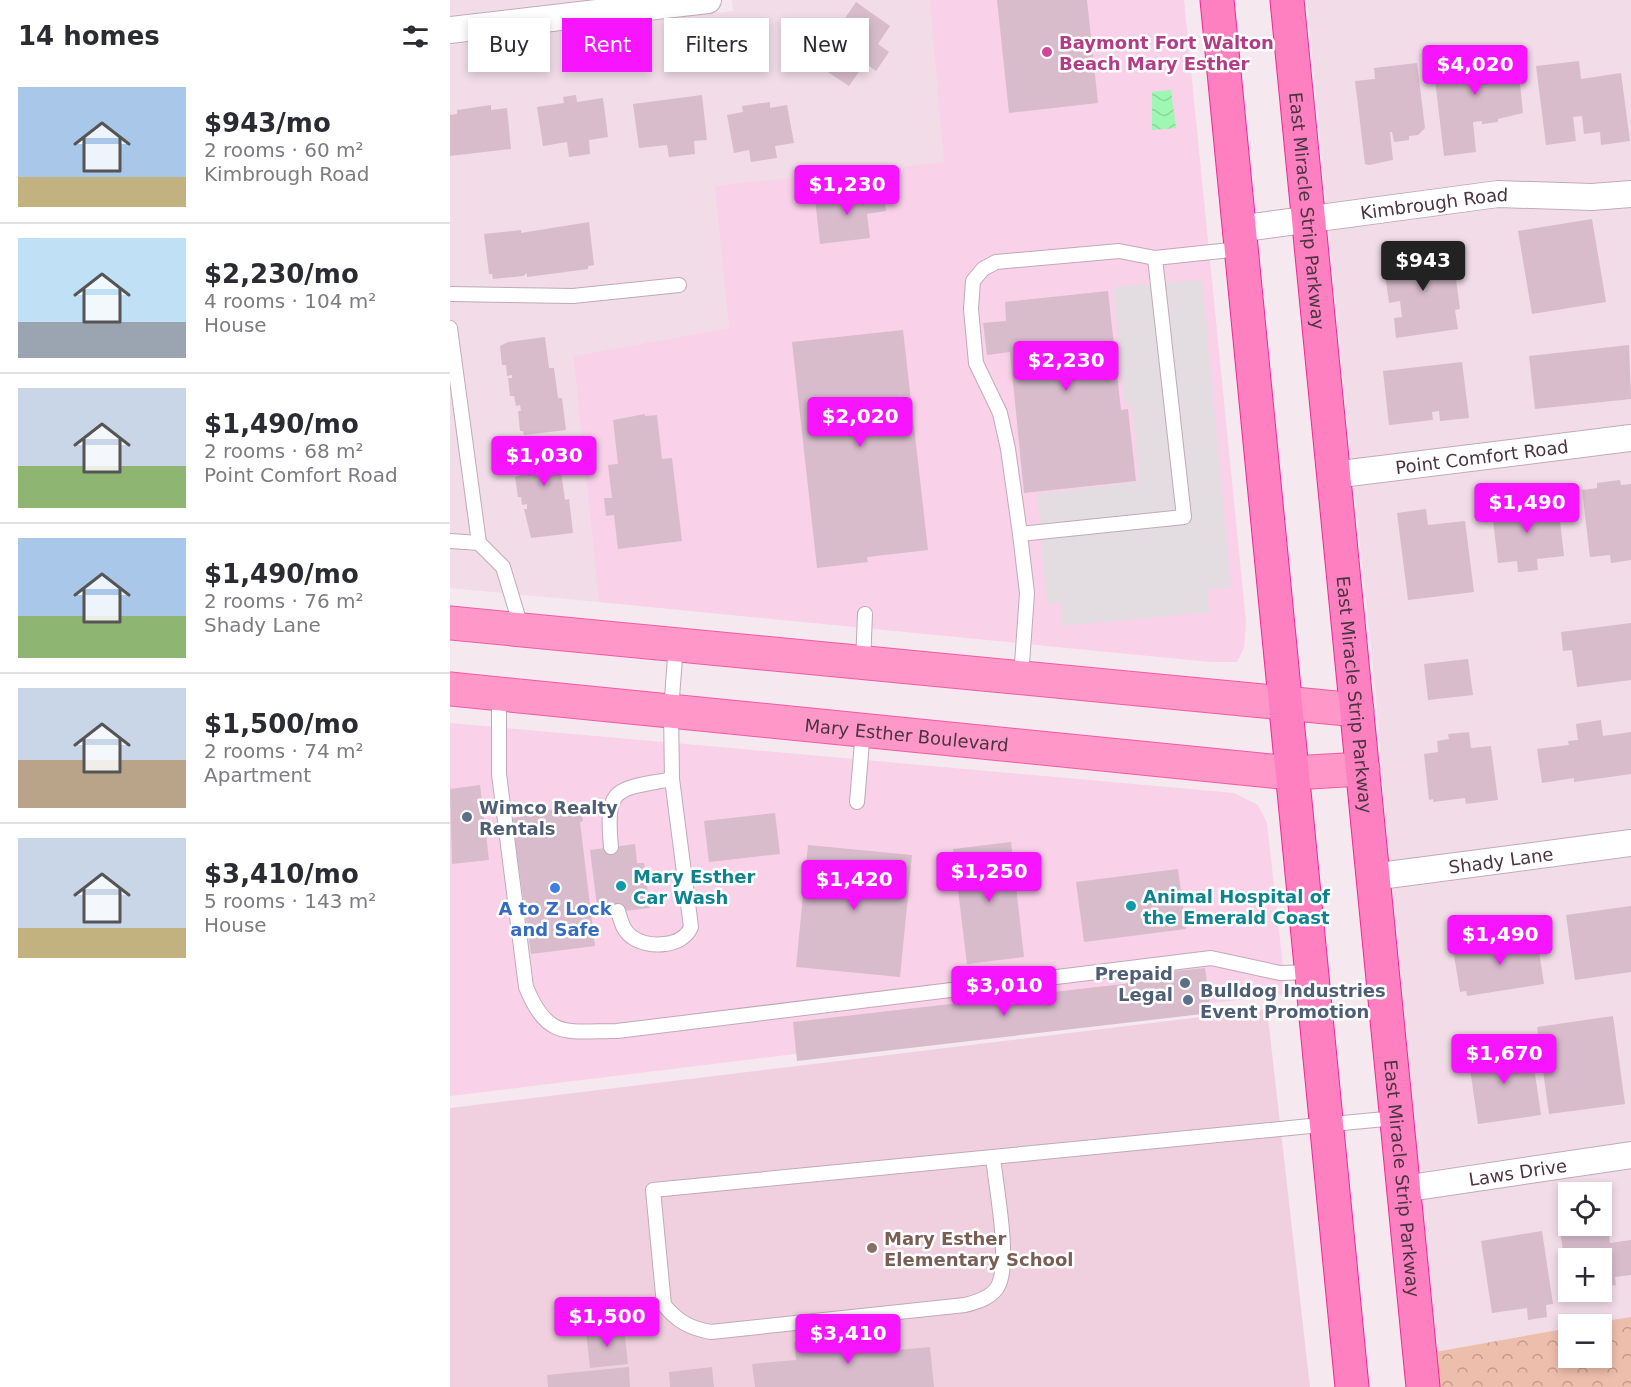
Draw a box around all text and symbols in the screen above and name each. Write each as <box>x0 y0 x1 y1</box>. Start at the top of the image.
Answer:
chip: Buy <box>468 18 550 72</box>
chip: Rent <box>562 18 652 72</box>
chip: Filters <box>664 18 769 72</box>
chip: New <box>781 18 869 72</box>
icon: filters <box>399 20 432 53</box>
text: 14 homes <box>18 21 160 51</box>
place label: Baymont Fort Walton Beach Mary Esther <box>1059 32 1274 74</box>
marker: Baymont Fort Walton Beach Mary Esther <box>1040 45 1054 59</box>
pin: $4,020 <box>1426 45 1524 96</box>
text: $4,020 <box>1436 52 1514 76</box>
street label: East Miracle Strip Parkway <box>1286 91 1330 331</box>
text: $943/mo <box>204 108 331 138</box>
icon: home <box>66 111 138 183</box>
text: 2 rooms · 60 m² <box>204 138 364 162</box>
text: Kimbrough Road <box>204 162 369 186</box>
pin: $1,230 <box>798 165 896 216</box>
text: $1,230 <box>808 172 886 196</box>
street label: Kimbrough Road <box>1359 183 1509 223</box>
pin: $943 <box>1387 241 1459 292</box>
text: $943 <box>1395 248 1451 272</box>
text: $2,230/mo <box>204 259 359 289</box>
icon: home <box>66 262 138 334</box>
text: 4 rooms · 104 m² <box>204 289 376 313</box>
text: House <box>204 313 267 337</box>
pin: $2,230 <box>1017 341 1115 392</box>
text: $2,230 <box>1027 348 1105 372</box>
pin: $2,020 <box>811 397 909 448</box>
text: $2,020 <box>821 404 899 428</box>
text: $1,490/mo <box>204 409 359 439</box>
icon: home <box>66 412 138 484</box>
street label: Point Comfort Road <box>1394 435 1570 478</box>
pin: $1,030 <box>495 436 593 487</box>
text: 2 rooms · 68 m² <box>204 439 364 463</box>
text: $1,030 <box>505 443 583 467</box>
text: Point Comfort Road <box>204 463 398 487</box>
pin: $1,490 <box>1478 483 1576 534</box>
text: $1,490 <box>1488 490 1566 514</box>
text: $1,490/mo <box>204 559 359 589</box>
icon: home <box>66 562 138 634</box>
street label: East Miracle Strip Parkway <box>1333 575 1377 815</box>
text: 2 rooms · 76 m² <box>204 589 364 613</box>
text: Shady Lane <box>204 613 321 637</box>
text: $1,500/mo <box>204 709 359 739</box>
icon: home <box>66 712 138 784</box>
street label: Mary Esther Boulevard <box>804 714 1010 755</box>
text: 2 rooms · 74 m² <box>204 739 364 763</box>
text: Apartment <box>204 763 311 787</box>
place label: Wimco Realty Rentals <box>479 797 618 839</box>
marker: Wimco Realty Rentals <box>460 810 474 824</box>
street label: Shady Lane <box>1447 843 1554 877</box>
pin: $1,250 <box>940 852 1038 903</box>
text: $3,410/mo <box>204 859 359 889</box>
text: $1,250 <box>950 859 1028 883</box>
pin: $1,420 <box>805 860 903 911</box>
icon: home <box>66 862 138 934</box>
place label: Mary Esther Car Wash <box>633 866 756 908</box>
text: $1,420 <box>815 867 893 891</box>
marker: Mary Esther Car Wash <box>614 879 628 893</box>
marker: A to Z Lock and Safe <box>548 881 562 895</box>
place label: Animal Hospital of the Emerald Coast <box>1143 886 1330 928</box>
text: 5 rooms · 143 m² <box>204 889 376 913</box>
place label: A to Z Lock and Safe <box>498 898 613 940</box>
marker: Animal Hospital of the Emerald Coast <box>1124 899 1138 913</box>
text: House <box>204 913 267 937</box>
pin: $1,490 <box>1451 915 1549 966</box>
text: $1,490 <box>1461 922 1539 946</box>
place label: Prepaid Legal <box>1095 963 1173 1005</box>
pin: $3,010 <box>955 966 1053 1017</box>
text: $3,010 <box>965 973 1043 997</box>
marker: Prepaid Legal <box>1178 976 1192 990</box>
place label: Bulldog Industries Event Promotion <box>1200 980 1386 1022</box>
marker: Bulldog Industries Event Promotion <box>1181 993 1195 1007</box>
pin: $1,670 <box>1455 1034 1553 1085</box>
text: $1,670 <box>1465 1041 1543 1065</box>
street label: East Miracle Strip Parkway <box>1380 1059 1425 1299</box>
street label: Laws Drive <box>1467 1154 1568 1190</box>
map controls <box>1558 1182 1612 1368</box>
button: locate <box>1558 1182 1612 1236</box>
place label: Mary Esther Elementary School <box>884 1228 1073 1270</box>
marker: Mary Esther Elementary School <box>865 1241 879 1255</box>
button: + <box>1558 1248 1612 1302</box>
pin: $1,500 <box>558 1297 656 1348</box>
text: $1,500 <box>568 1304 646 1328</box>
pin: $3,410 <box>799 1314 897 1365</box>
button: − <box>1558 1314 1612 1368</box>
text: $3,410 <box>809 1321 887 1345</box>

